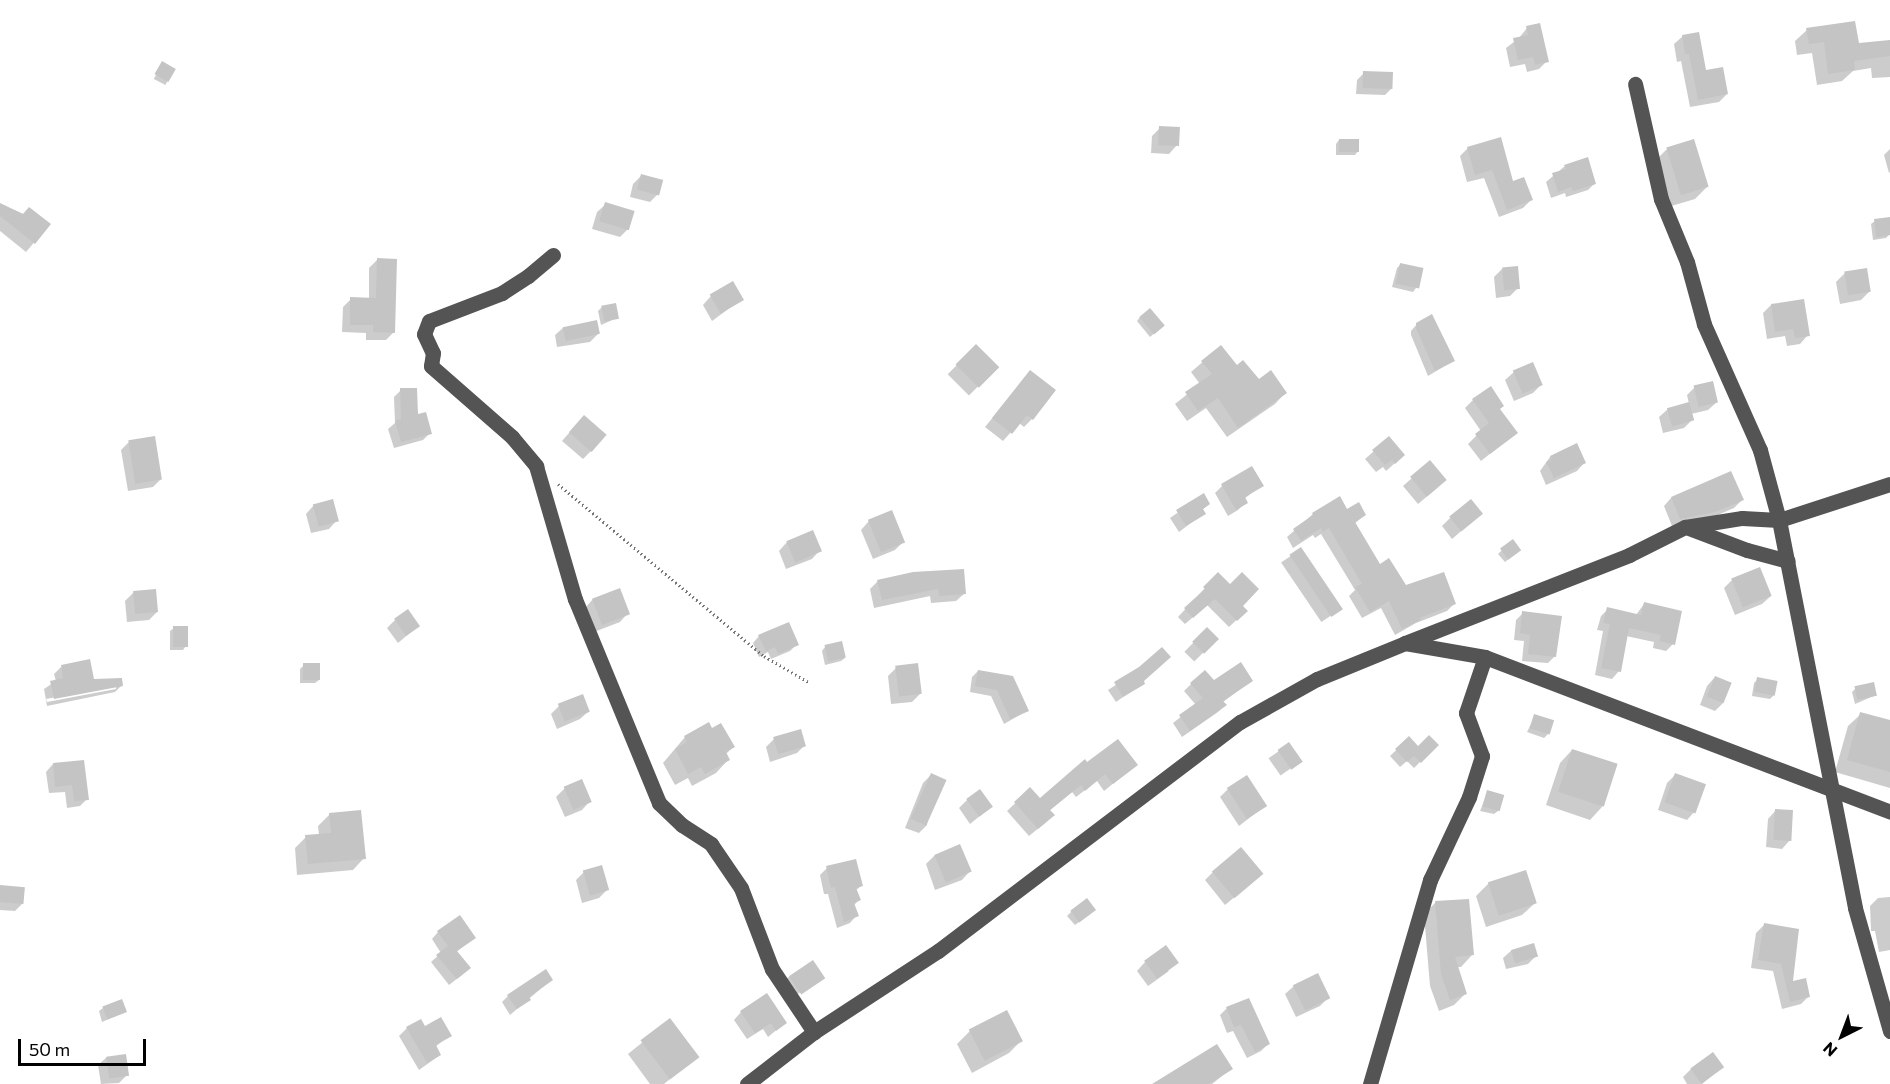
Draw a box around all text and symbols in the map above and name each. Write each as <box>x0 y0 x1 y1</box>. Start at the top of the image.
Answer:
north arrow <box>1812 1006 1872 1066</box>
scale bar <box>21 1027 148 1065</box>
text: 50 m <box>29 1038 70 1060</box>
text: N <box>1819 1039 1840 1061</box>

